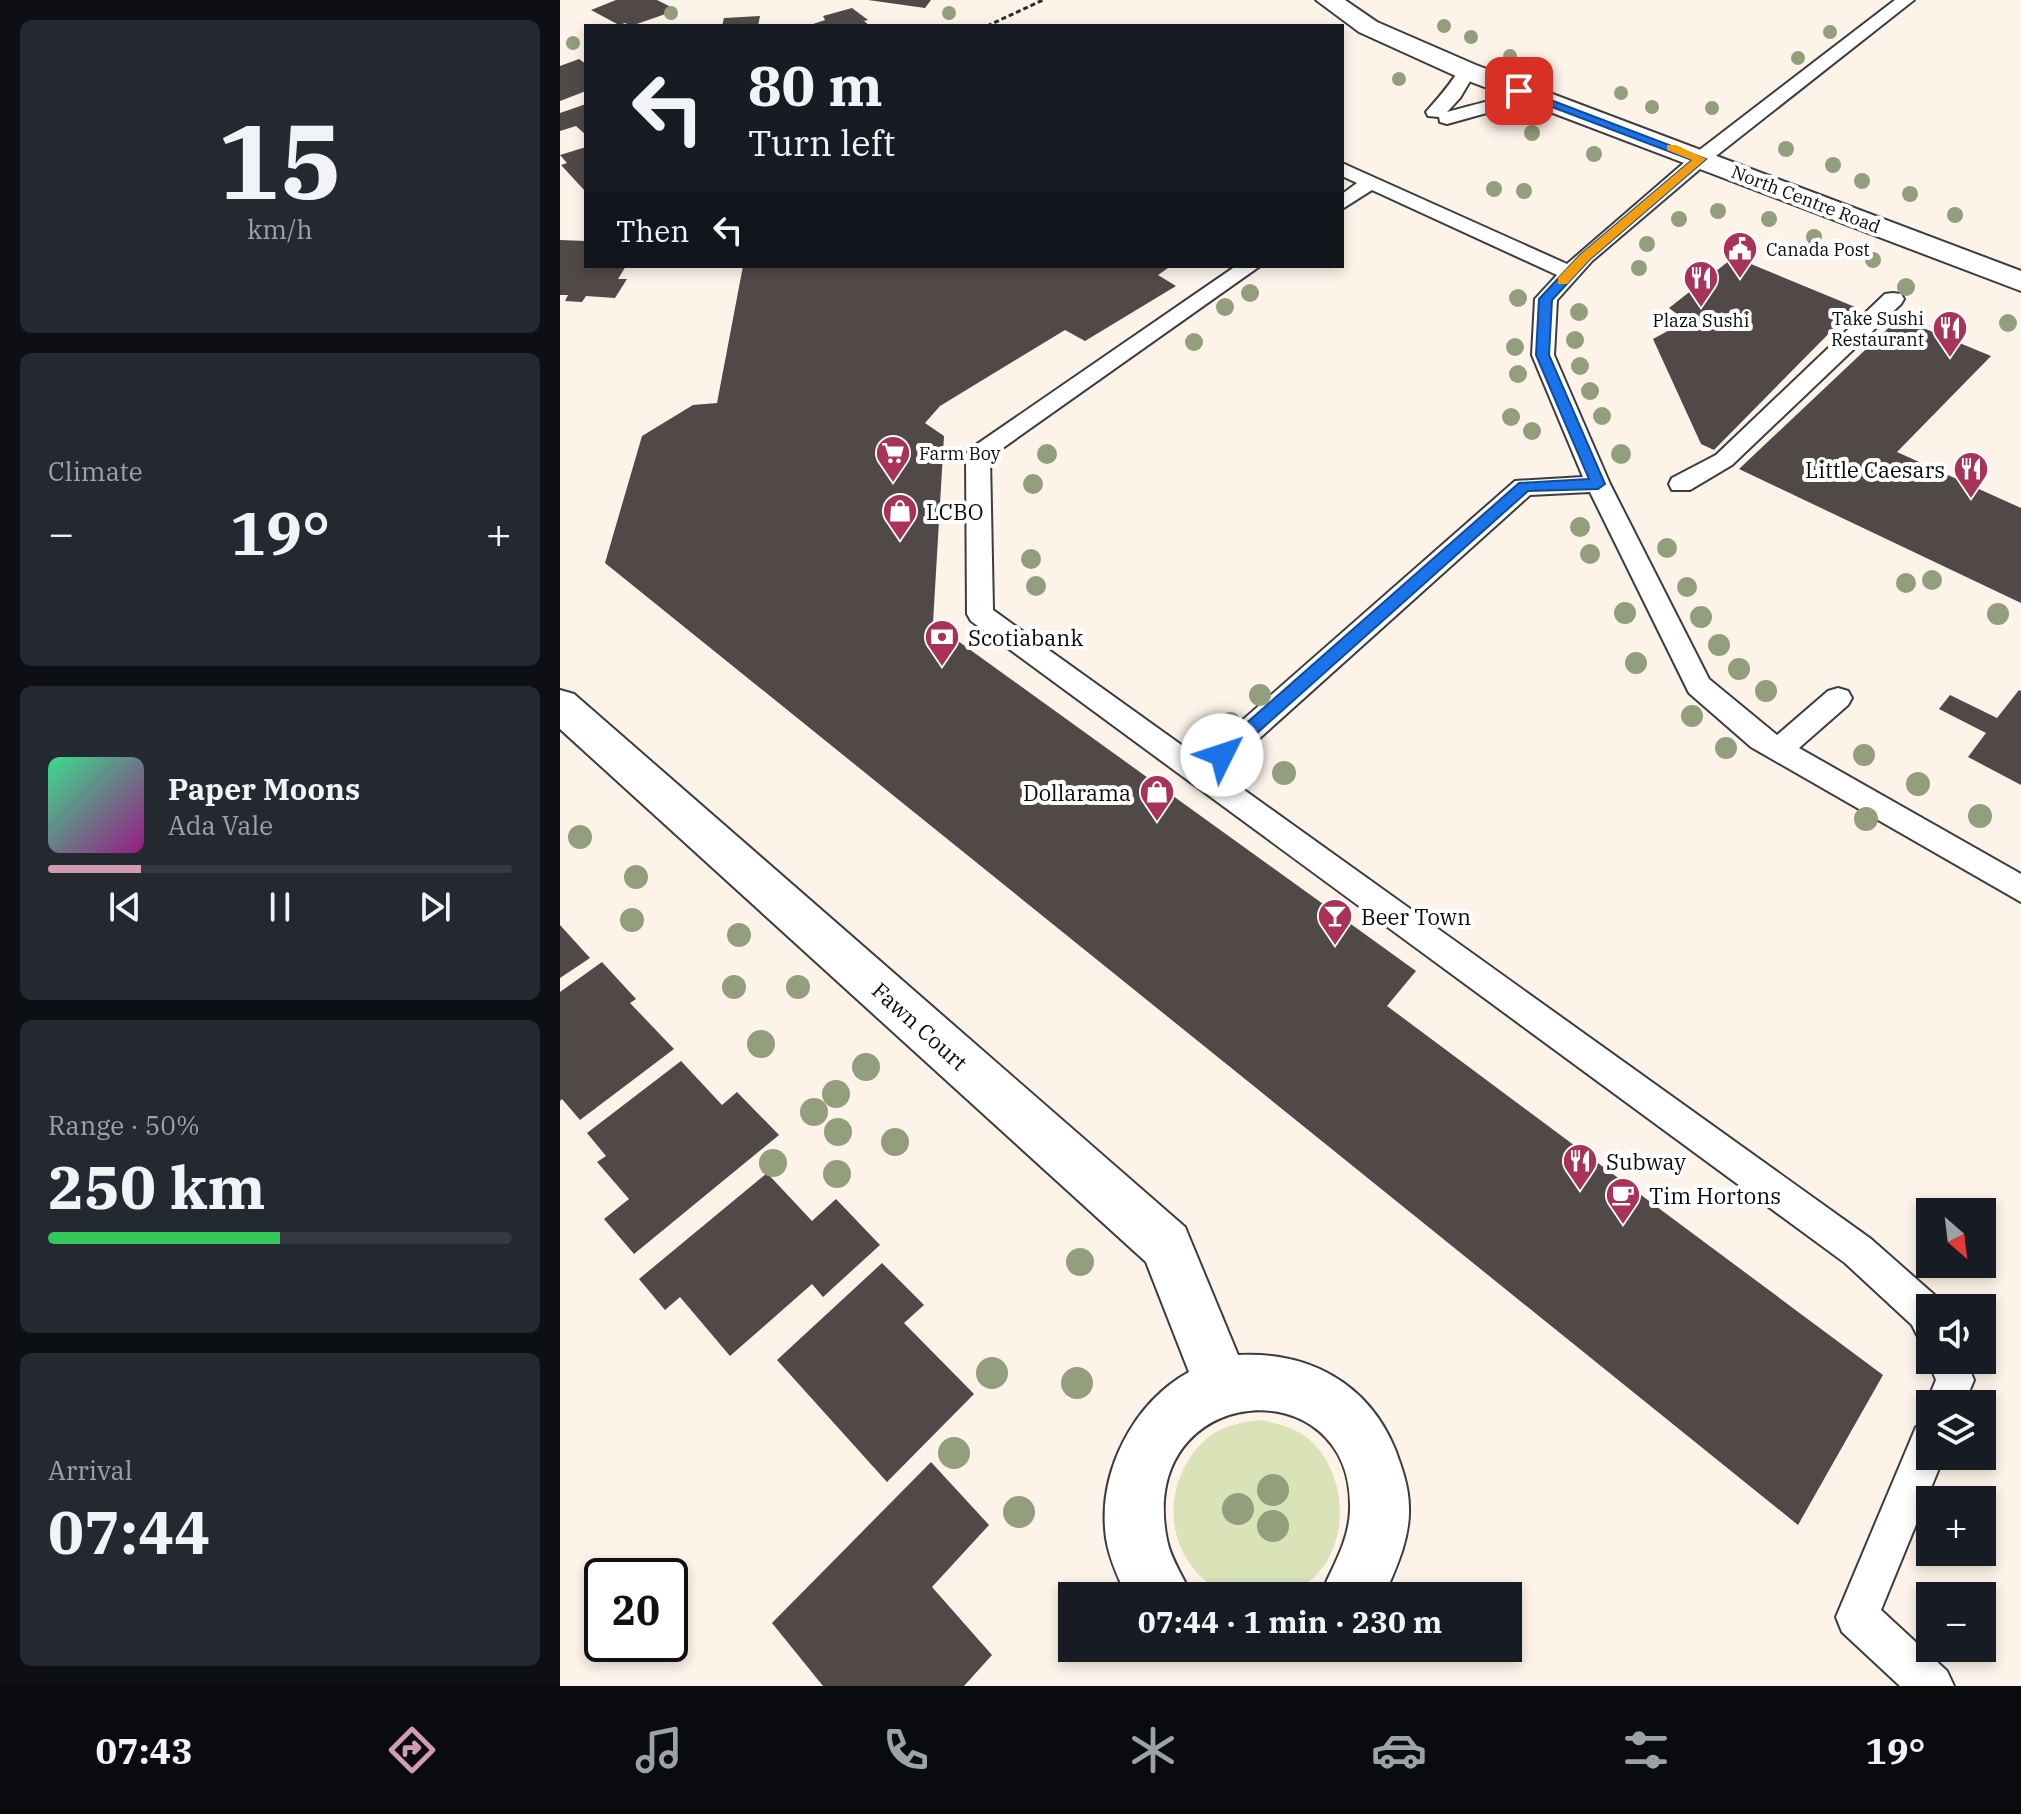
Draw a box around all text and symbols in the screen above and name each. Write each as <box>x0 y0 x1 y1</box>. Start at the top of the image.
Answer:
text: 80 m <box>748 49 883 121</box>
icon: left <box>616 56 720 160</box>
pin <box>1485 57 1553 125</box>
icon: arrive <box>1497 69 1541 113</box>
text: 15 <box>218 92 342 228</box>
text: Turn left <box>748 119 895 166</box>
street label: North Centre Road <box>1728 160 1884 238</box>
icon: left <box>706 208 750 252</box>
text: Then <box>616 211 690 250</box>
text: km/h <box>247 212 313 246</box>
public building icon: Canada Post <box>1721 230 1759 280</box>
place label: Canada Post <box>1766 238 1870 261</box>
restaurant icon: Plaza Sushi <box>1682 259 1720 309</box>
place label: Take Sushi Restaurant <box>1831 307 1924 351</box>
place label: Plaza Sushi <box>1652 309 1750 332</box>
restaurant icon: Take Sushi Restaurant <box>1931 309 1969 359</box>
supermarket icon: Farm Boy <box>874 434 912 484</box>
place label: Farm Boy <box>919 442 1001 465</box>
restaurant icon: Little Caesars <box>1952 450 1990 500</box>
text: Climate <box>48 454 143 488</box>
place label: Little Caesars <box>1805 455 1945 484</box>
shop icon: LCBO <box>881 492 919 542</box>
text: 19° <box>230 493 330 572</box>
place label: LCBO <box>926 497 984 526</box>
text: − <box>48 504 74 561</box>
text: + <box>486 504 512 561</box>
bank icon: Scotiabank <box>923 618 961 668</box>
place label: Scotiabank <box>968 623 1083 652</box>
position arrow <box>1180 713 1264 797</box>
text: Paper Moons <box>168 769 360 808</box>
shop icon: Dollarama <box>1138 773 1176 823</box>
place label: Dollarama <box>1023 778 1131 807</box>
text: Ada Vale <box>168 808 273 842</box>
icon: previous <box>103 885 147 929</box>
icon: pause <box>258 885 302 929</box>
icon: next <box>413 885 457 929</box>
bar icon: Beer Town <box>1316 897 1354 947</box>
place label: Beer Town <box>1361 902 1471 931</box>
street label: Fawn Court <box>866 975 974 1077</box>
text: Range · 50% <box>48 1108 200 1142</box>
restaurant icon: Subway <box>1561 1142 1599 1192</box>
text: 250 km <box>48 1147 266 1226</box>
place label: Subway <box>1606 1147 1686 1176</box>
cafe icon: Tim Hortons <box>1604 1176 1642 1226</box>
place label: Tim Hortons <box>1649 1181 1781 1210</box>
north arrow <box>1916 1198 1996 1278</box>
map controls <box>1916 1198 1996 1662</box>
button: sound <box>1916 1294 1996 1374</box>
button: layers <box>1916 1390 1996 1470</box>
text: Arrival <box>48 1453 133 1487</box>
button: + <box>1916 1486 1996 1566</box>
text: 07:44 <box>48 1492 210 1571</box>
speed limit sign: 20 <box>584 1558 688 1662</box>
button: − <box>1916 1582 1996 1662</box>
text: 07:44 · 1 min · 230 m <box>1138 1602 1442 1641</box>
icon: directions <box>384 1722 440 1778</box>
icon: music <box>631 1722 687 1778</box>
icon: phone <box>878 1722 934 1778</box>
icon: climate <box>1125 1722 1181 1778</box>
icon: car <box>1371 1722 1427 1778</box>
icon: filters <box>1618 1722 1674 1778</box>
text: 07:43 <box>95 1727 193 1774</box>
text: 19° <box>1865 1727 1925 1774</box>

